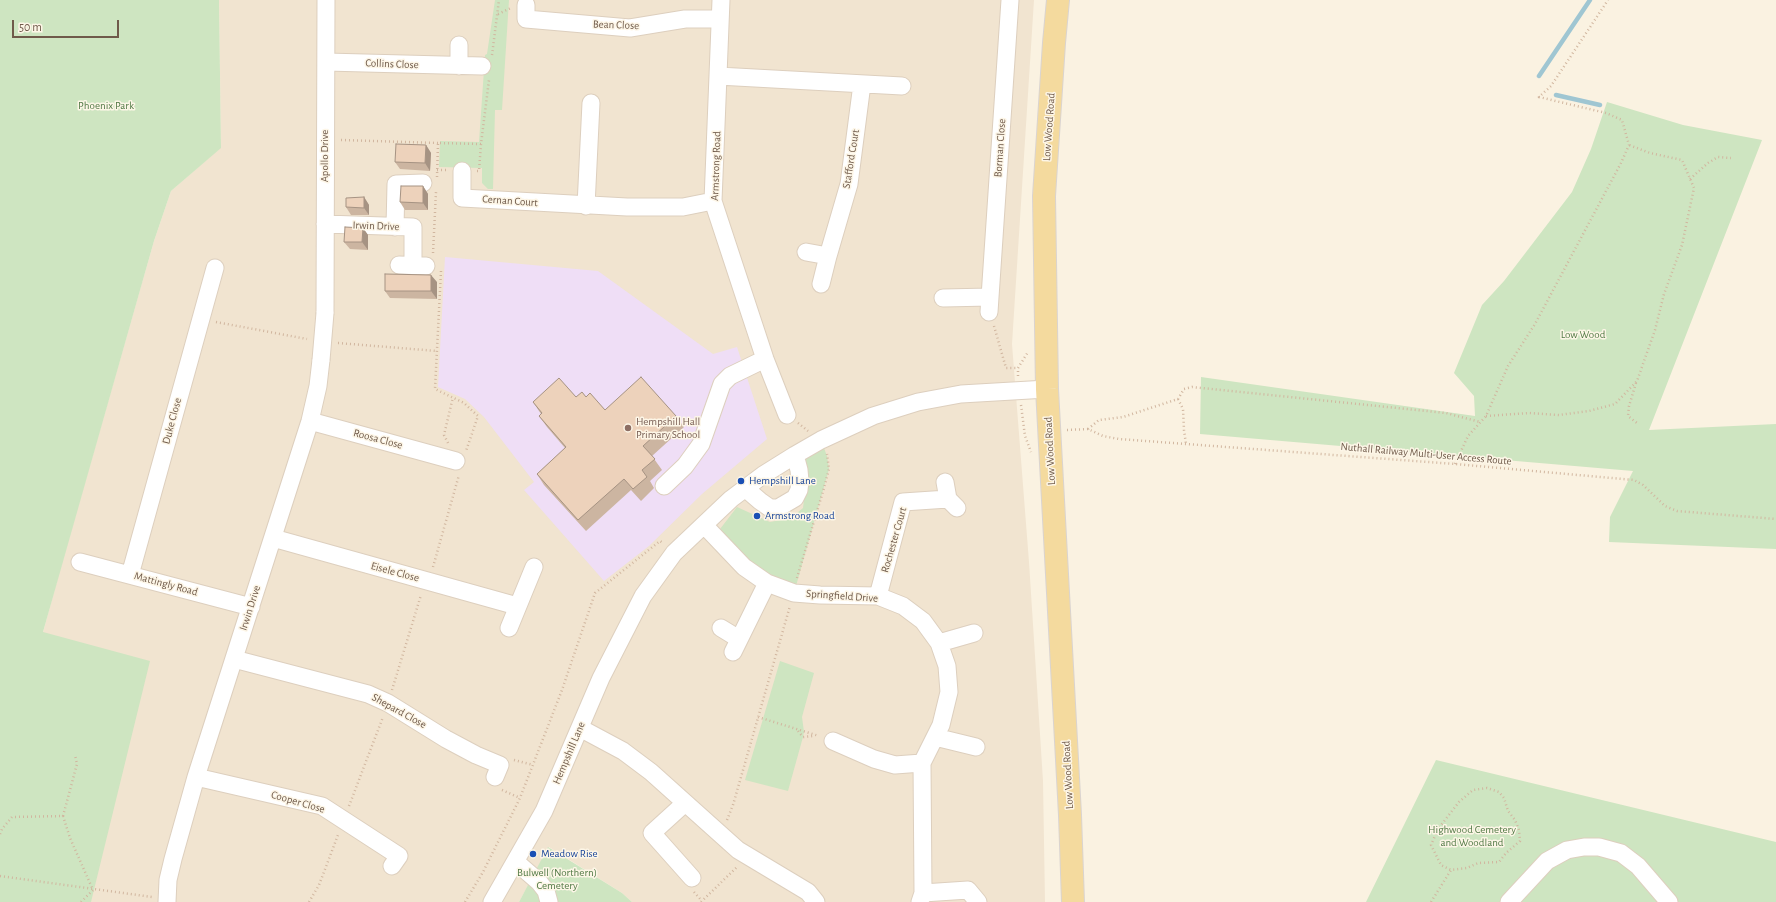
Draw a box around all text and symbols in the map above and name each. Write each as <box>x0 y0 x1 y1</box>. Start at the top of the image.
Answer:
scale bar <box>14 12 121 38</box>
street label: Bean Close <box>593 18 639 32</box>
text: 50 m <box>19 21 42 33</box>
street label: Collins Close <box>365 56 419 72</box>
street label: Low Wood Road <box>1040 92 1058 162</box>
park label: Phoenix Park <box>78 99 134 113</box>
street label: Borman Close <box>991 118 1009 178</box>
street label: Stafford Court <box>840 128 862 190</box>
street label: Apollo Drive <box>318 130 332 182</box>
street label: Armstrong Road <box>708 131 724 201</box>
street label: Cernan Court <box>482 192 538 210</box>
street label: Irwin Drive <box>352 219 400 233</box>
park label: Low Wood <box>1561 328 1605 342</box>
street label: Duke Close <box>159 396 185 446</box>
place label: Hempshill Hall Primary School <box>636 415 700 441</box>
street label: Low Wood Road <box>1042 416 1058 486</box>
marker: Hempshill Hall Primary School <box>623 423 633 433</box>
street label: Roosa Close <box>352 426 404 452</box>
street label: Nuthall Railway Multi-User Access Route <box>1340 440 1512 468</box>
place label: Hempshill Lane <box>749 474 816 488</box>
marker: Hempshill Lane <box>736 476 746 486</box>
street label: Rochester Court <box>878 506 910 574</box>
place label: Armstrong Road <box>765 509 835 523</box>
marker: Armstrong Road <box>752 511 762 521</box>
street label: Eisele Close <box>369 559 421 585</box>
street label: Mattingly Road <box>133 569 199 599</box>
street label: Irwin Drive <box>236 584 264 632</box>
street label: Springfield Drive <box>806 587 878 605</box>
street label: Shepard Close <box>369 691 429 731</box>
street label: Hempshill Lane <box>550 720 588 786</box>
street label: Low Wood Road <box>1060 740 1076 810</box>
street label: Cooper Close <box>270 788 326 816</box>
park label: Highwood Cemetery and Woodland <box>1428 823 1516 849</box>
place label: Meadow Rise <box>541 847 598 861</box>
marker: Meadow Rise <box>528 849 538 859</box>
park label: Bulwell (Northern) Cemetery <box>517 866 597 892</box>

